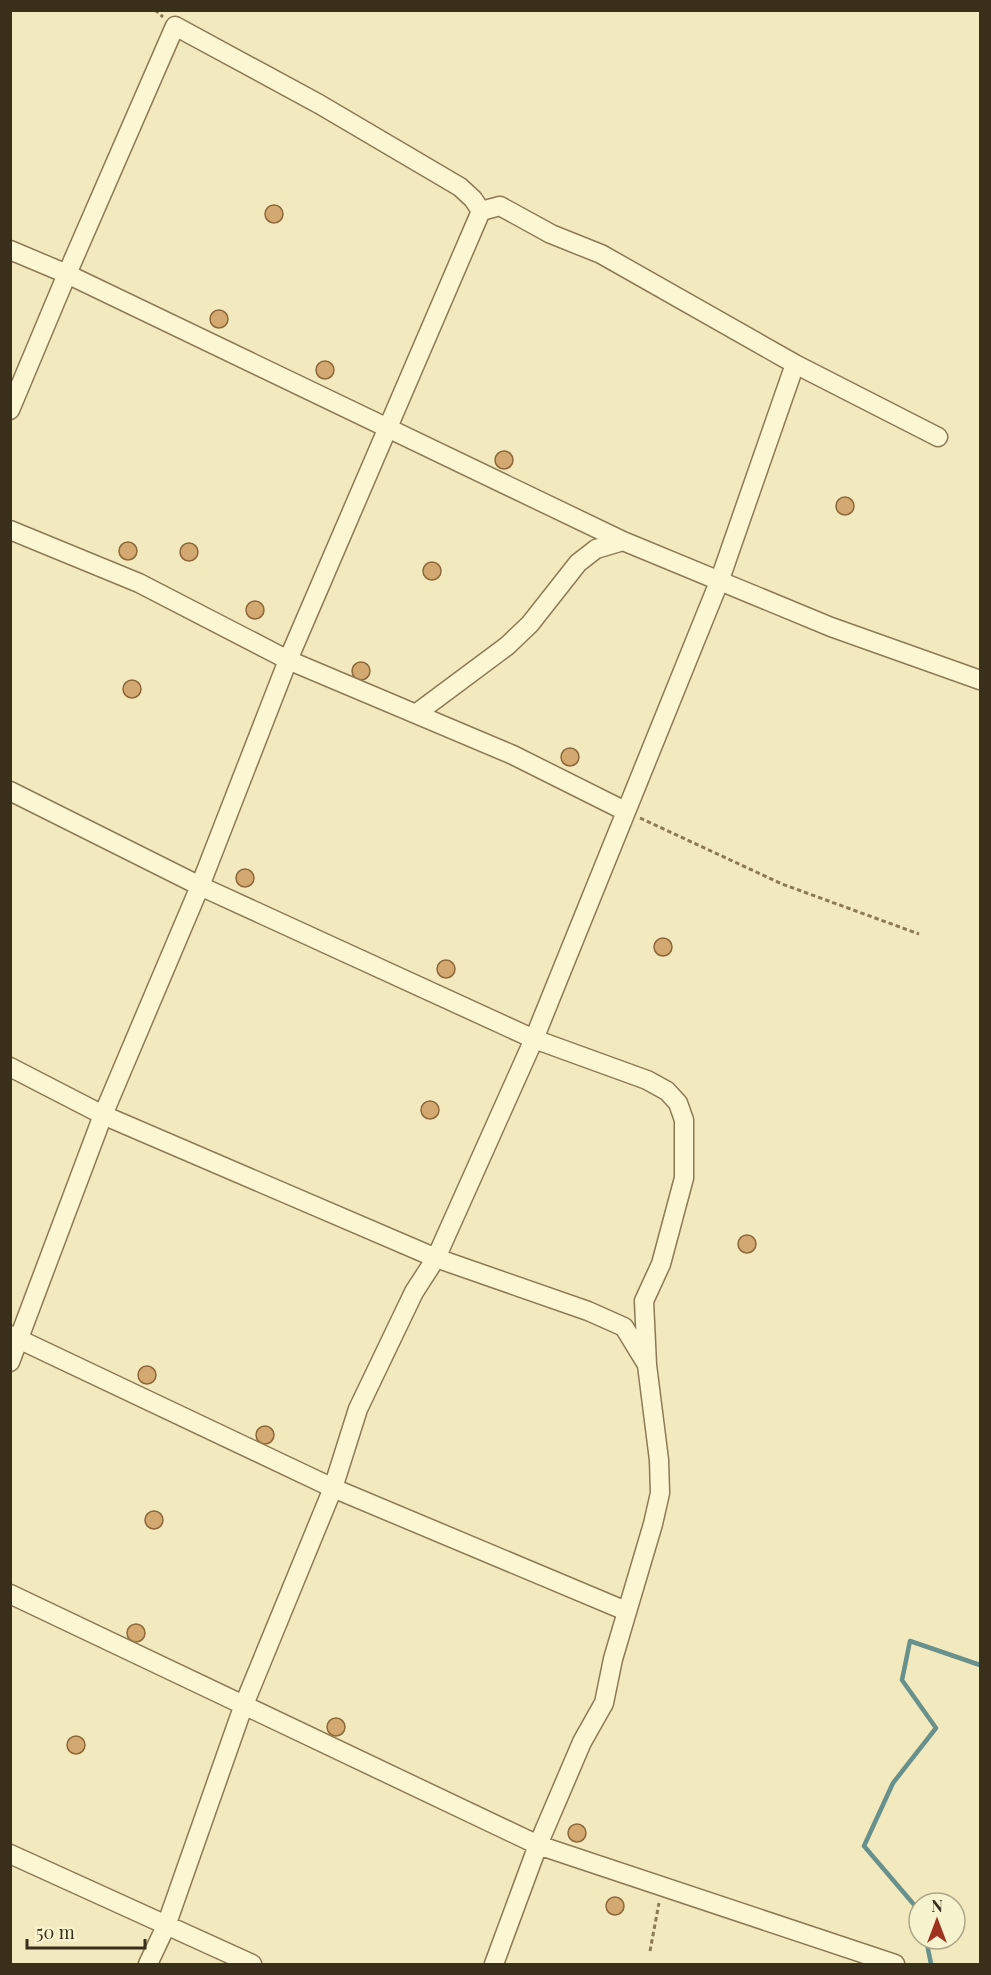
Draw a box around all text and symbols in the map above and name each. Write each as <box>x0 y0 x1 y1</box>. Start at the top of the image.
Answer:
north arrow <box>907 1891 967 1951</box>
text: N <box>931 1895 943 1916</box>
scale bar <box>27 1912 146 1950</box>
text: 50 m <box>36 1920 75 1944</box>

